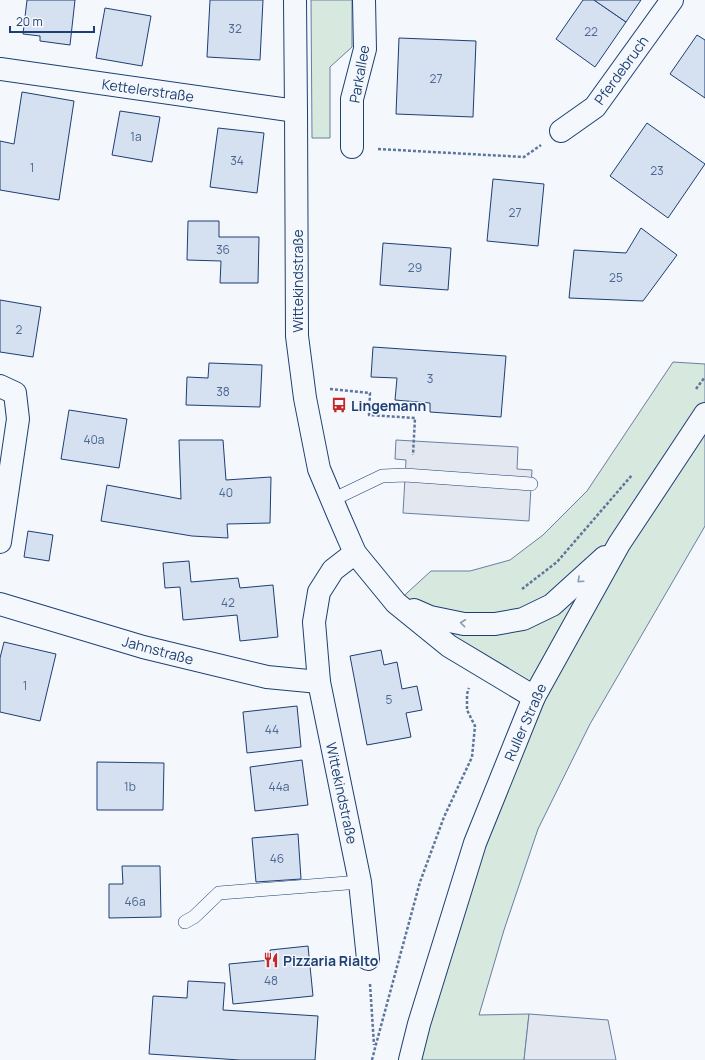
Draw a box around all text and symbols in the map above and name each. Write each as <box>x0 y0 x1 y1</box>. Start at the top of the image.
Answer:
scale bar <box>10 8 94 34</box>
text: 20 m <box>16 13 43 30</box>
house number: 32 <box>228 20 242 37</box>
house number: 22 <box>584 23 598 40</box>
street label: Pferdebruch <box>590 32 652 108</box>
street label: Parkallee <box>345 44 373 104</box>
house number: 27 <box>430 70 442 87</box>
street label: Kettelerstraße <box>101 74 195 106</box>
house number: 1a <box>130 128 142 145</box>
house number: 34 <box>230 152 244 169</box>
house number: 1 <box>30 159 34 176</box>
house number: 23 <box>650 162 664 179</box>
house number: 27 <box>509 204 521 221</box>
street label: Wittekindstraße <box>288 229 307 333</box>
house number: 36 <box>216 241 230 258</box>
house number: 29 <box>408 259 422 276</box>
house number: 25 <box>609 269 623 286</box>
house number: 2 <box>16 321 23 338</box>
house number: 3 <box>427 370 433 387</box>
house number: 38 <box>216 383 230 400</box>
bus stop icon: Lingemann <box>330 396 348 414</box>
place label: Lingemann <box>351 396 426 415</box>
house number: 40a <box>83 431 105 448</box>
house number: 40 <box>219 484 233 501</box>
one-way arrow <box>577 575 585 582</box>
house number: 42 <box>221 594 235 611</box>
one-way arrow <box>460 619 466 628</box>
street label: Jahnstraße <box>120 631 196 669</box>
house number: 1 <box>23 677 27 694</box>
street label: Ruller Straße <box>499 680 551 764</box>
house number: 5 <box>386 691 393 708</box>
house number: 44 <box>265 721 279 738</box>
street label: Wittekindstraße <box>322 740 362 846</box>
house number: 1b <box>124 778 136 795</box>
house number: 44a <box>269 778 289 795</box>
house number: 46 <box>270 850 284 867</box>
house number: 46a <box>124 893 146 910</box>
restaurant icon: Pizzaria Rialto <box>262 951 280 969</box>
place label: Pizzaria Rialto <box>283 951 379 970</box>
house number: 48 <box>264 972 278 989</box>

